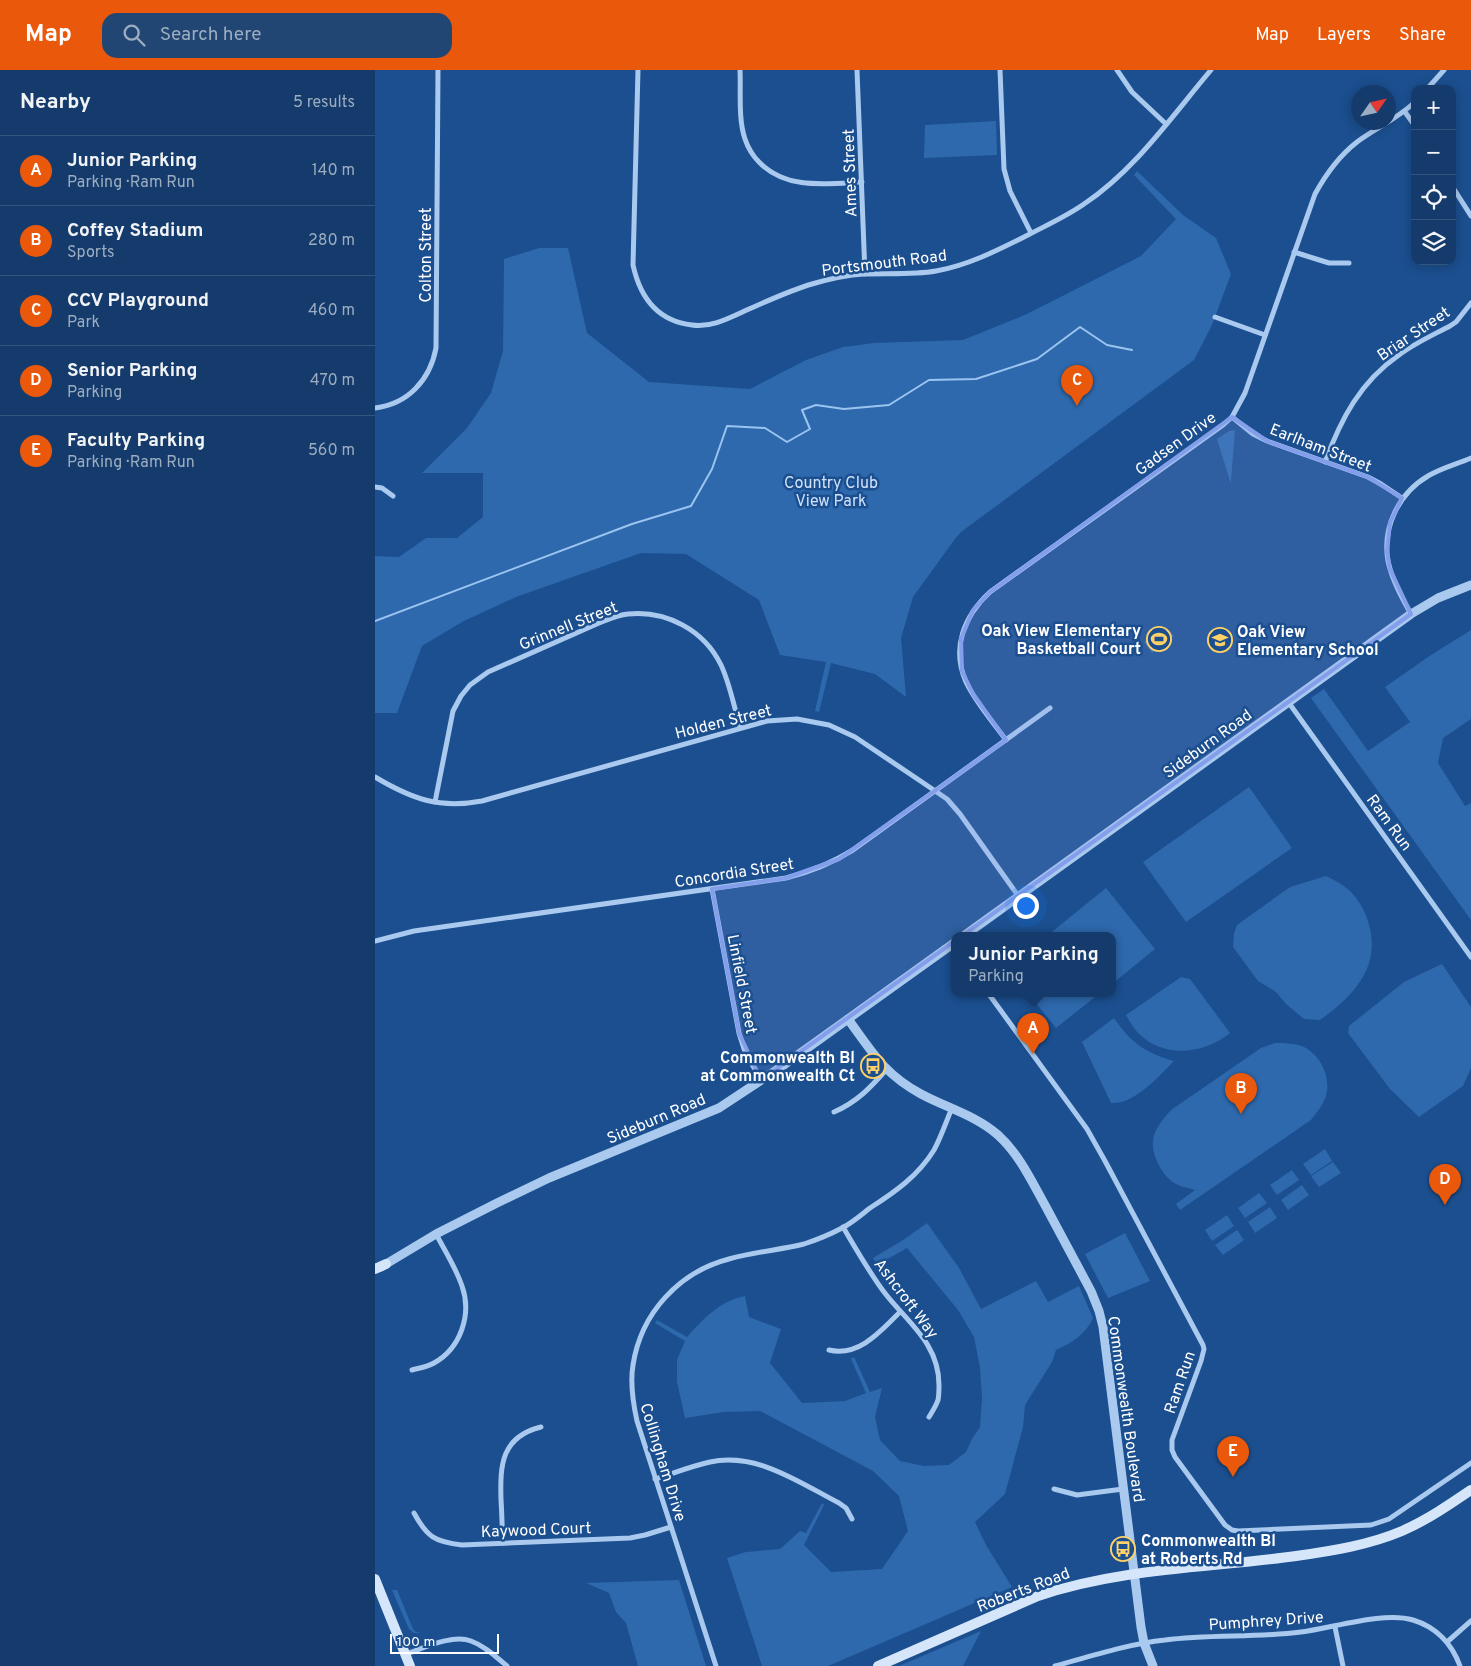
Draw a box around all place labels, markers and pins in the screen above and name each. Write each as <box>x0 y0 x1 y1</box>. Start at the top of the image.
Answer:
pin: C <box>1061 365 1093 406</box>
place label: Oak View Elementary Basketball Court <box>981 622 1141 660</box>
place label: Oak View Elementary School <box>1237 623 1379 661</box>
sports icon: Oak View Elementary Basketball Court <box>1146 626 1172 652</box>
school or university icon: Oak View Elementary School <box>1207 627 1233 653</box>
pin: A <box>1017 1013 1049 1054</box>
place label: Commonwealth Bl at Commonwealth Ct <box>700 1049 855 1087</box>
bus stop icon: Commonwealth Bl at Commonwealth Ct <box>860 1053 886 1079</box>
pin: B <box>1225 1073 1257 1114</box>
pin: D <box>1429 1164 1461 1205</box>
pin: E <box>1217 1436 1249 1477</box>
place label: Commonwealth Bl at Roberts Rd <box>1141 1532 1276 1570</box>
bus stop icon: Commonwealth Bl at Roberts Rd <box>1110 1536 1136 1562</box>

